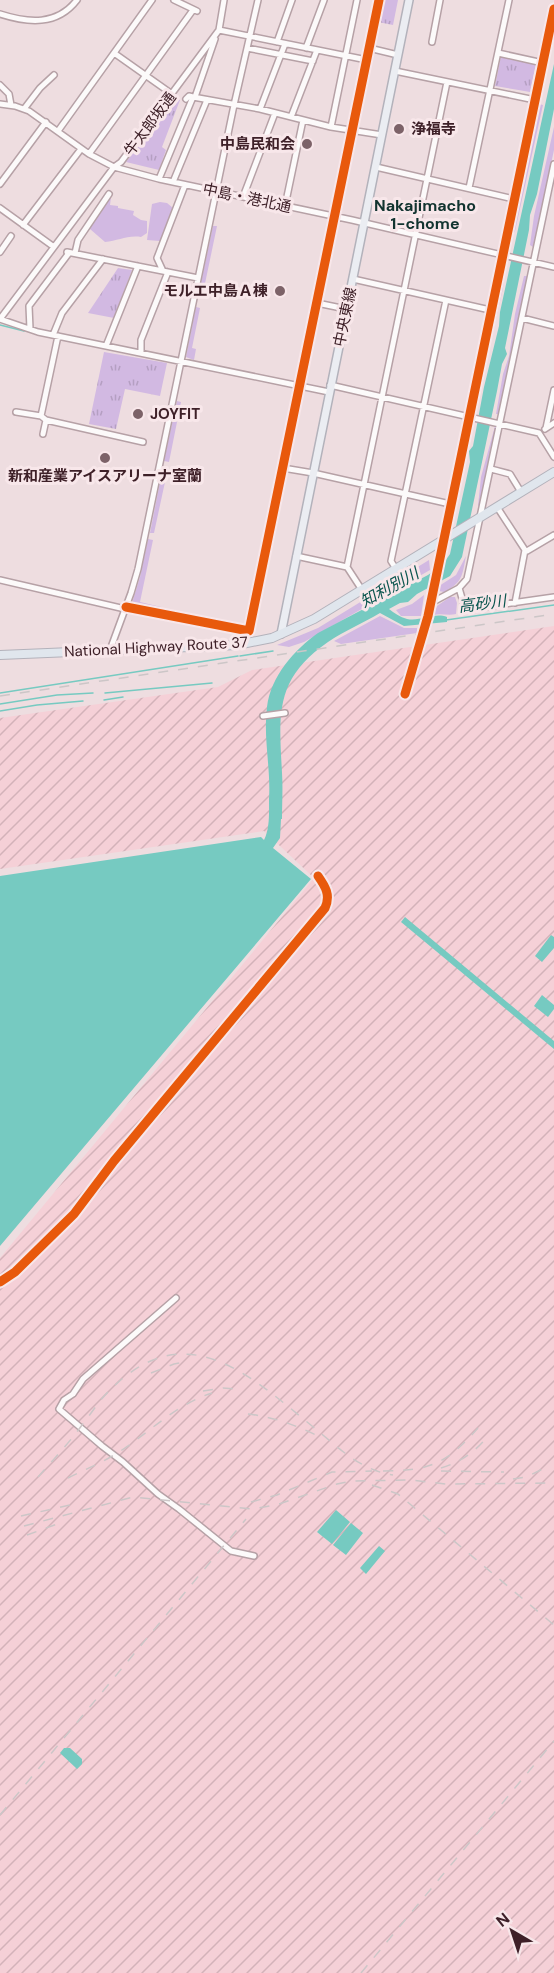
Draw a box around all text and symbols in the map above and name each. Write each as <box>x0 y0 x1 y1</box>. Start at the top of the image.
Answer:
street label: 牛太郎坂通 <box>119 88 181 160</box>
place label: 浄福寺 <box>411 119 456 139</box>
marker: 浄福寺 <box>392 122 406 136</box>
place label: 中島民和会 <box>220 134 295 154</box>
marker: 中島民和会 <box>300 137 314 151</box>
street label: 中島・港北通 <box>201 179 293 217</box>
district label: Nakajimacho 1-chome <box>374 195 476 234</box>
place label: モルエ中島Ａ棟 <box>163 281 268 301</box>
marker: モルエ中島Ａ棟 <box>273 284 287 298</box>
street label: 中央東線 <box>329 286 361 348</box>
place label: JOYFIT <box>150 404 200 424</box>
marker: JOYFIT <box>131 407 145 421</box>
marker: 新和産業アイスアリーナ室蘭 <box>98 451 112 465</box>
place label: 新和産業アイスアリーナ室蘭 <box>8 466 202 486</box>
water label: 知利別川 <box>356 562 424 612</box>
water label: 高砂川 <box>457 590 509 617</box>
street label: National Highway Route 37 <box>64 632 248 662</box>
north arrow <box>482 1901 542 1961</box>
text: N <box>492 1908 514 1932</box>

